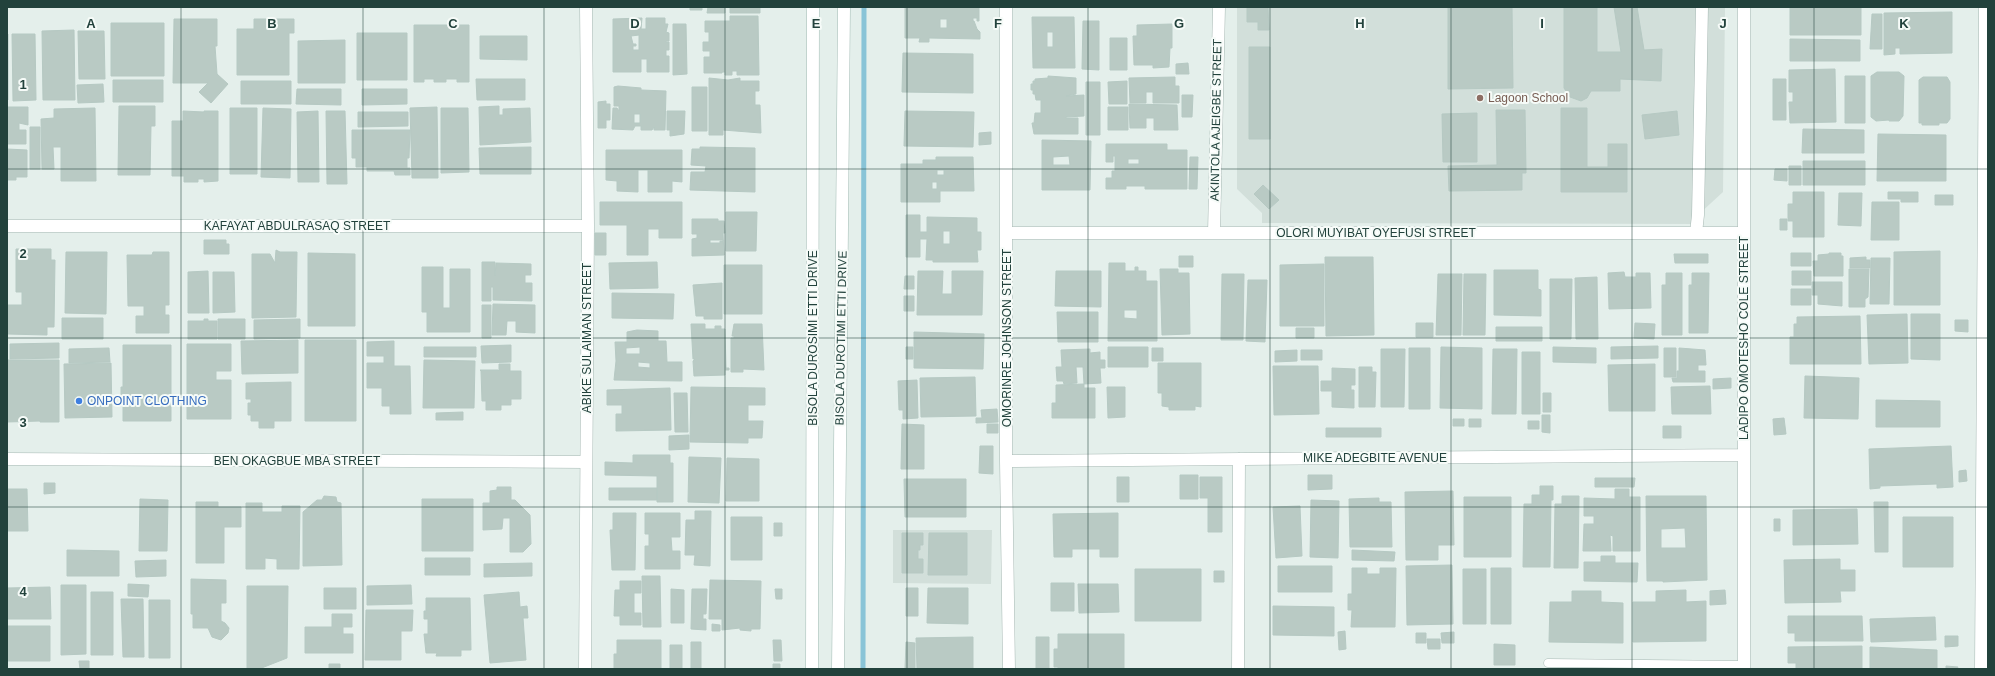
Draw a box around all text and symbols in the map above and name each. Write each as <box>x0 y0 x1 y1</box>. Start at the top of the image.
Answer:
text: A <box>86 16 96 31</box>
text: B <box>267 16 277 31</box>
text: C <box>448 16 458 31</box>
text: D <box>630 16 640 31</box>
text: E <box>812 16 821 31</box>
text: F <box>994 16 1002 31</box>
text: G <box>1174 16 1184 31</box>
text: H <box>1355 16 1365 31</box>
text: I <box>1540 16 1544 31</box>
text: J <box>1719 16 1727 31</box>
text: K <box>1899 16 1909 31</box>
street label: AKINTOLA AJEIGBE STREET <box>1208 38 1224 201</box>
text: 1 <box>19 77 27 92</box>
place label: Lagoon School <box>1488 91 1568 105</box>
marker: Lagoon School <box>1475 93 1485 103</box>
street label: KAFAYAT ABDULRASAQ STREET <box>204 219 391 233</box>
street label: OLORI MUYIBAT OYEFUSI STREET <box>1276 226 1476 240</box>
street label: LADIPO OMOTESHO COLE STREET <box>1737 235 1751 440</box>
text: 2 <box>19 246 27 261</box>
street label: OMORINRE JOHNSON STREET <box>1000 248 1014 427</box>
street label: BISOLA DUROSIMI ETTI DRIVE <box>806 250 820 426</box>
street label: BISOLA DUROTIMI ETTI DRIVE <box>832 251 850 425</box>
street label: ABIKE SULAIMAN STREET <box>580 262 594 413</box>
place label: ONPOINT CLOTHING <box>87 394 207 408</box>
marker: ONPOINT CLOTHING <box>74 396 84 406</box>
text: 3 <box>19 415 27 430</box>
street label: MIKE ADEGBITE AVENUE <box>1303 451 1447 465</box>
street label: BEN OKAGBUE MBA STREET <box>214 454 381 468</box>
text: 4 <box>19 584 27 599</box>

